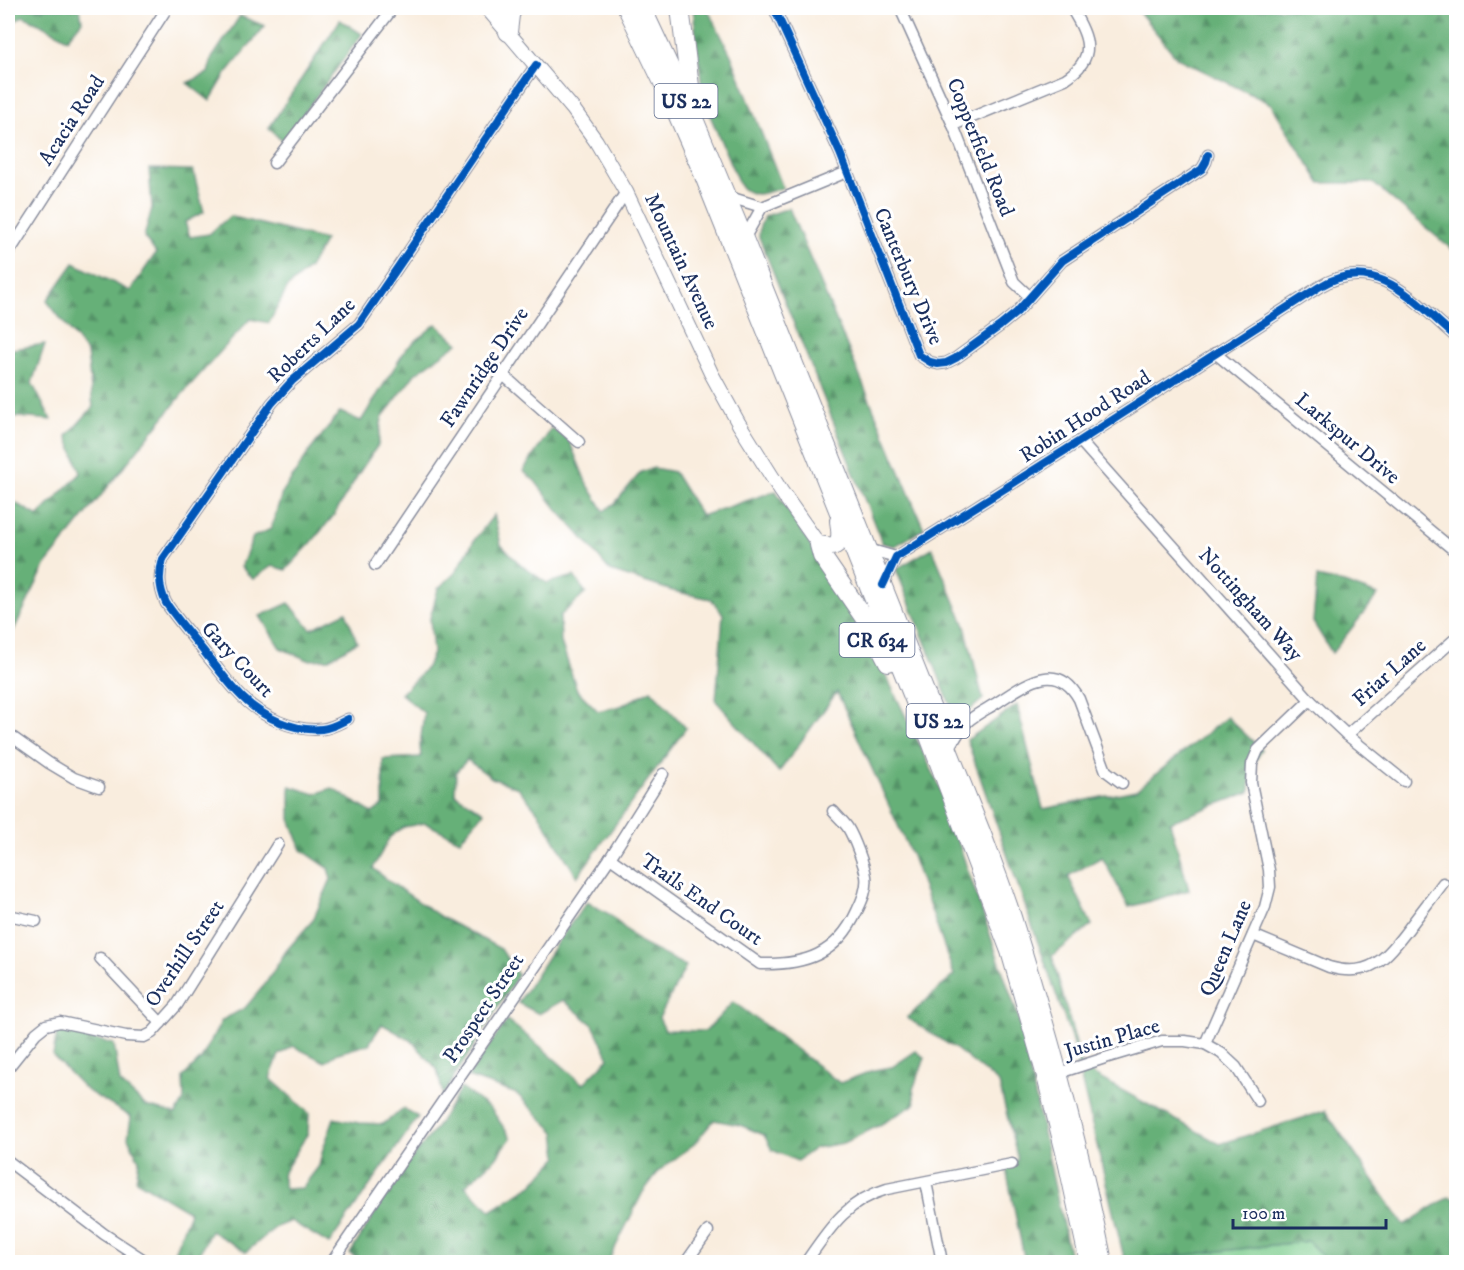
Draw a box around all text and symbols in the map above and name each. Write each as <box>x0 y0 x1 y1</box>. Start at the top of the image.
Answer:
street label: Acacia Road <box>33 70 111 171</box>
street label: Copperfield Road <box>940 74 1020 221</box>
road number: US 22 <box>654 84 718 118</box>
street label: Mountain Avenue <box>638 189 724 334</box>
street label: Canterbury Drive <box>868 204 949 349</box>
street label: Roberts Lane <box>262 292 361 389</box>
street label: Fawnridge Drive <box>435 302 535 433</box>
street label: Robin Hood Road <box>1015 365 1156 469</box>
street label: Larkspur Drive <box>1290 387 1405 490</box>
street label: Nottingham Way <box>1192 542 1309 668</box>
street label: Gary Court <box>195 616 279 703</box>
road number: CR 634 <box>840 623 914 657</box>
street label: Friar Lane <box>1348 633 1432 713</box>
road number: US 22 <box>906 704 970 738</box>
street label: Trails End Court <box>635 848 768 952</box>
street label: Overhill Street <box>139 895 230 1012</box>
street label: Queen Lane <box>1194 896 1258 1001</box>
street label: Prospect Street <box>438 949 530 1068</box>
street label: Justin Place <box>1060 1013 1163 1065</box>
scale bar <box>1233 1192 1386 1230</box>
text: 100 m <box>1242 1203 1285 1225</box>

